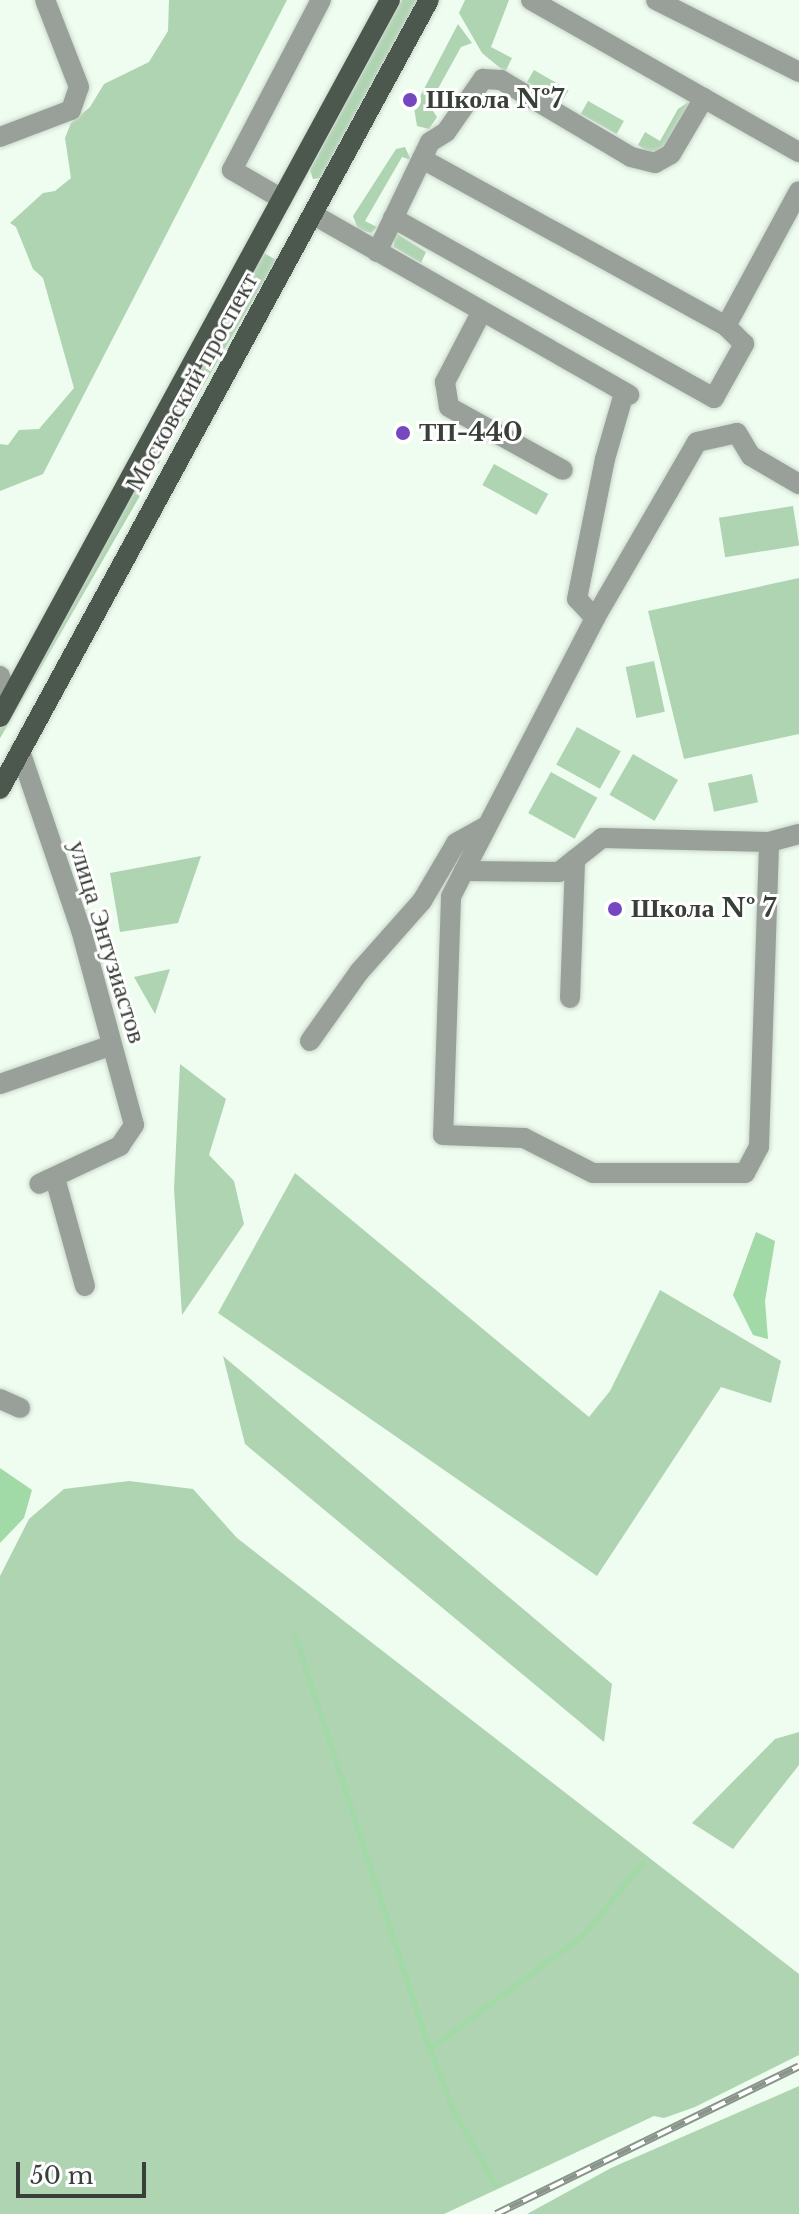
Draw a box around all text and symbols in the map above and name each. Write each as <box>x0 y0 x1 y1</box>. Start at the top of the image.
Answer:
place label: Школа №7 <box>426 84 564 116</box>
marker: Школа №7 <box>401 91 419 109</box>
street label: Московский проспект <box>119 267 265 497</box>
place label: ТП-440 <box>419 417 523 449</box>
marker: ТП-440 <box>394 424 412 442</box>
street label: улица Энтузиастов <box>61 837 153 1047</box>
place label: Школа № 7 <box>631 893 776 925</box>
marker: Школа № 7 <box>606 900 624 918</box>
scale bar <box>20 2146 150 2196</box>
text: 50 m <box>30 2161 93 2190</box>

